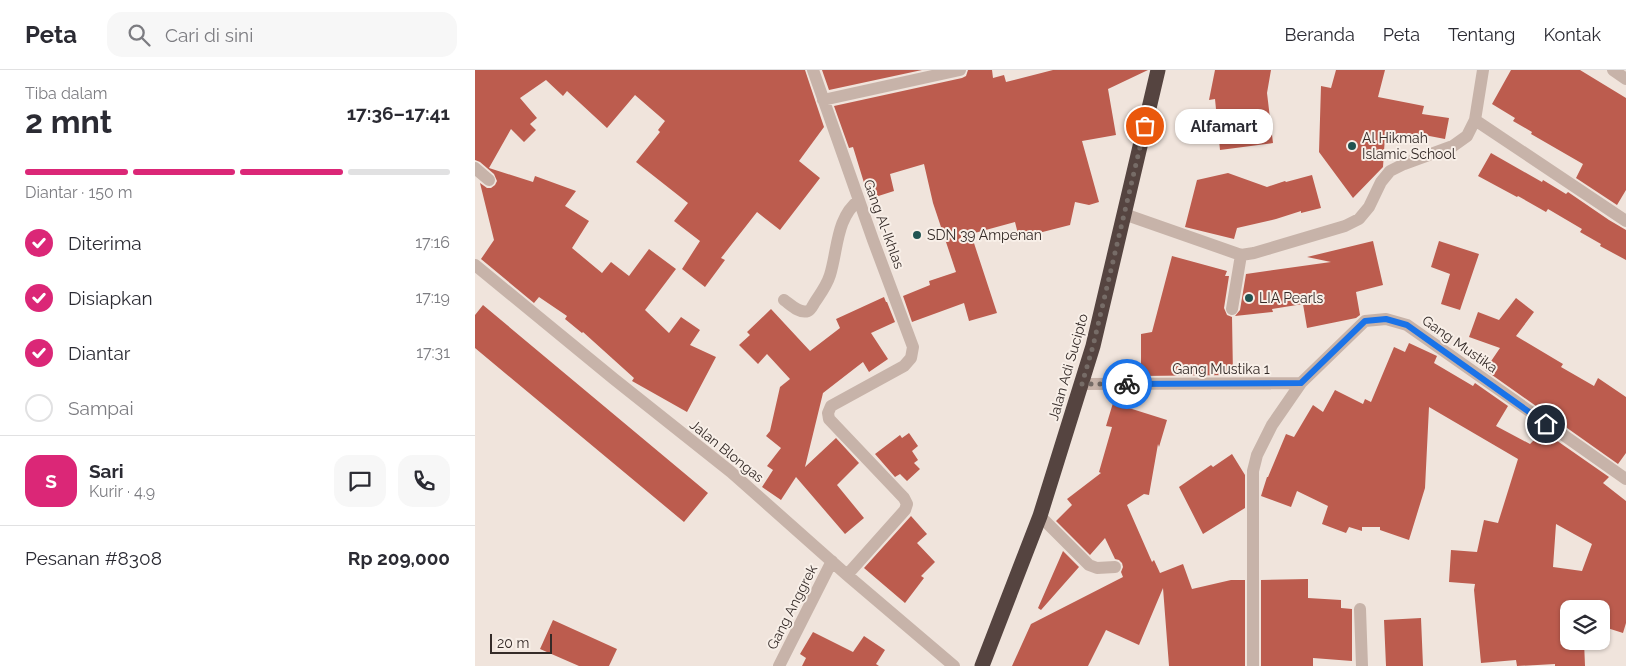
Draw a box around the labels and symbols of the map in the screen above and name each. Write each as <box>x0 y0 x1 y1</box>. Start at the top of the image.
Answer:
pin <box>1124 105 1166 147</box>
callout: Alfamart <box>1175 108 1273 144</box>
place label: Al Hikmah Islamic School <box>1362 130 1456 162</box>
marker: Al Hikmah Islamic School <box>1346 140 1358 152</box>
street label: Gang Al-Ikhlas <box>860 177 908 271</box>
place label: SDN 39 Ampenan <box>927 227 1042 243</box>
marker: SDN 39 Ampenan <box>911 229 923 241</box>
place label: LIA Pearls <box>1259 290 1323 306</box>
marker: LIA Pearls <box>1243 292 1255 304</box>
street label: Jalan Adi Sucipto <box>1045 312 1091 422</box>
street label: Gang Mustika <box>1419 312 1501 376</box>
courier <box>1102 359 1152 409</box>
street label: Gang Mustika 1 <box>1172 361 1270 377</box>
pin <box>1525 403 1567 445</box>
street label: Jalan Blongas <box>687 416 767 486</box>
street label: Gang Anggrek <box>764 561 820 652</box>
scale bar <box>490 631 553 654</box>

